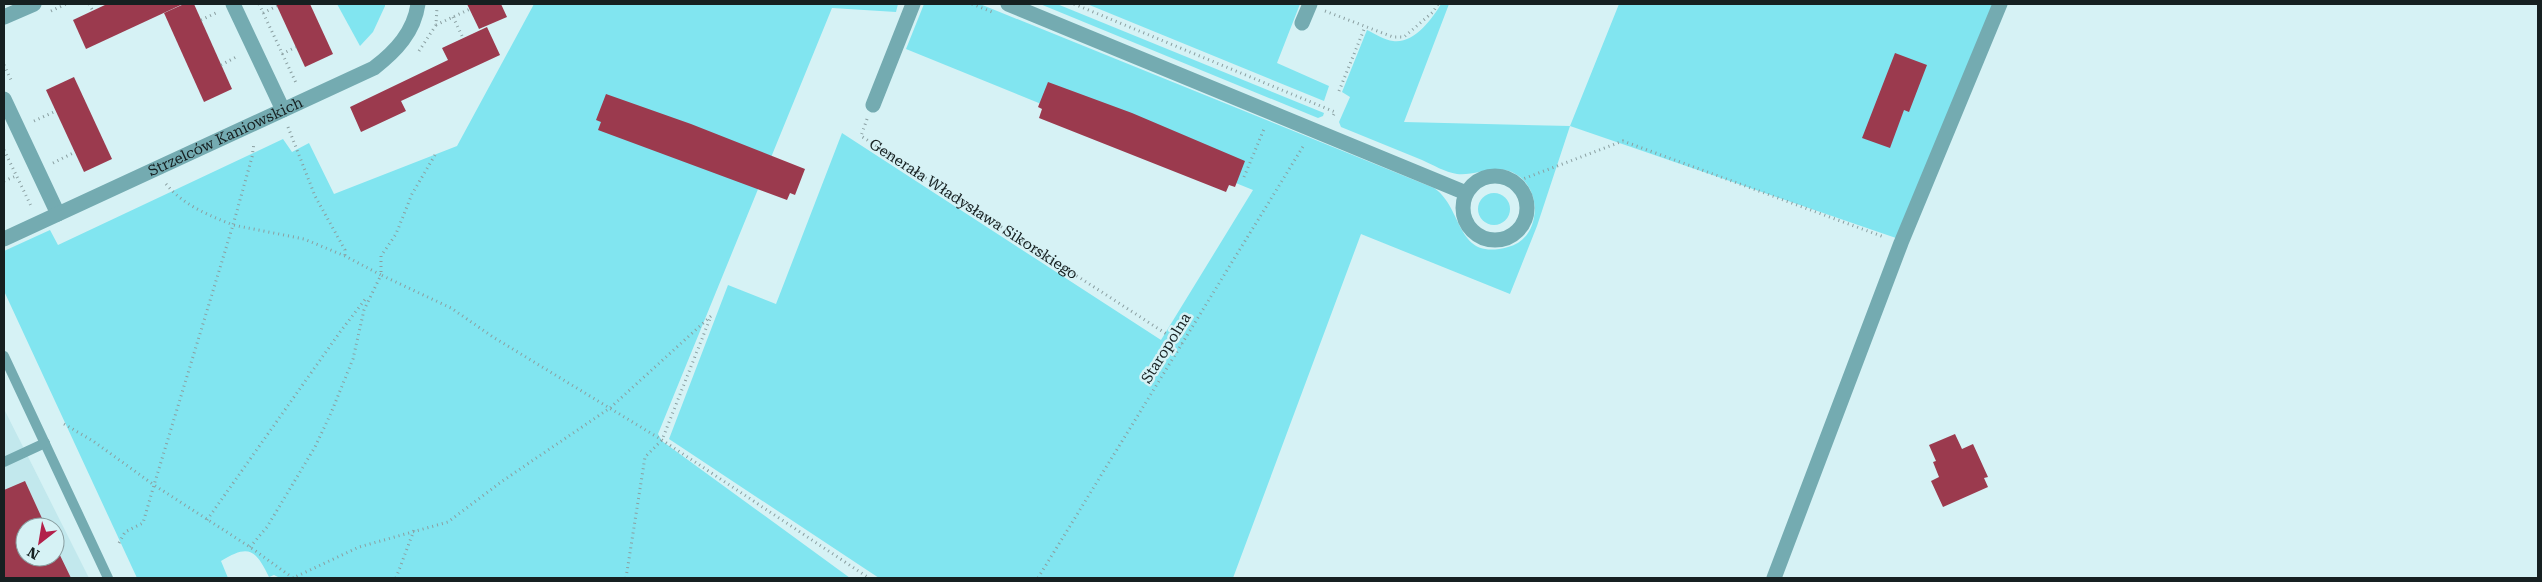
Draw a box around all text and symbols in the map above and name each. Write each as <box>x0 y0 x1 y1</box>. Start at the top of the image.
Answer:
street label: Strzelców Kaniowskich <box>145 93 306 180</box>
street label: Generała Władysława Sikorskiego <box>866 135 1081 283</box>
street label: Staropolna <box>1137 309 1195 387</box>
north arrow <box>15 517 65 567</box>
text: N <box>24 543 42 563</box>

